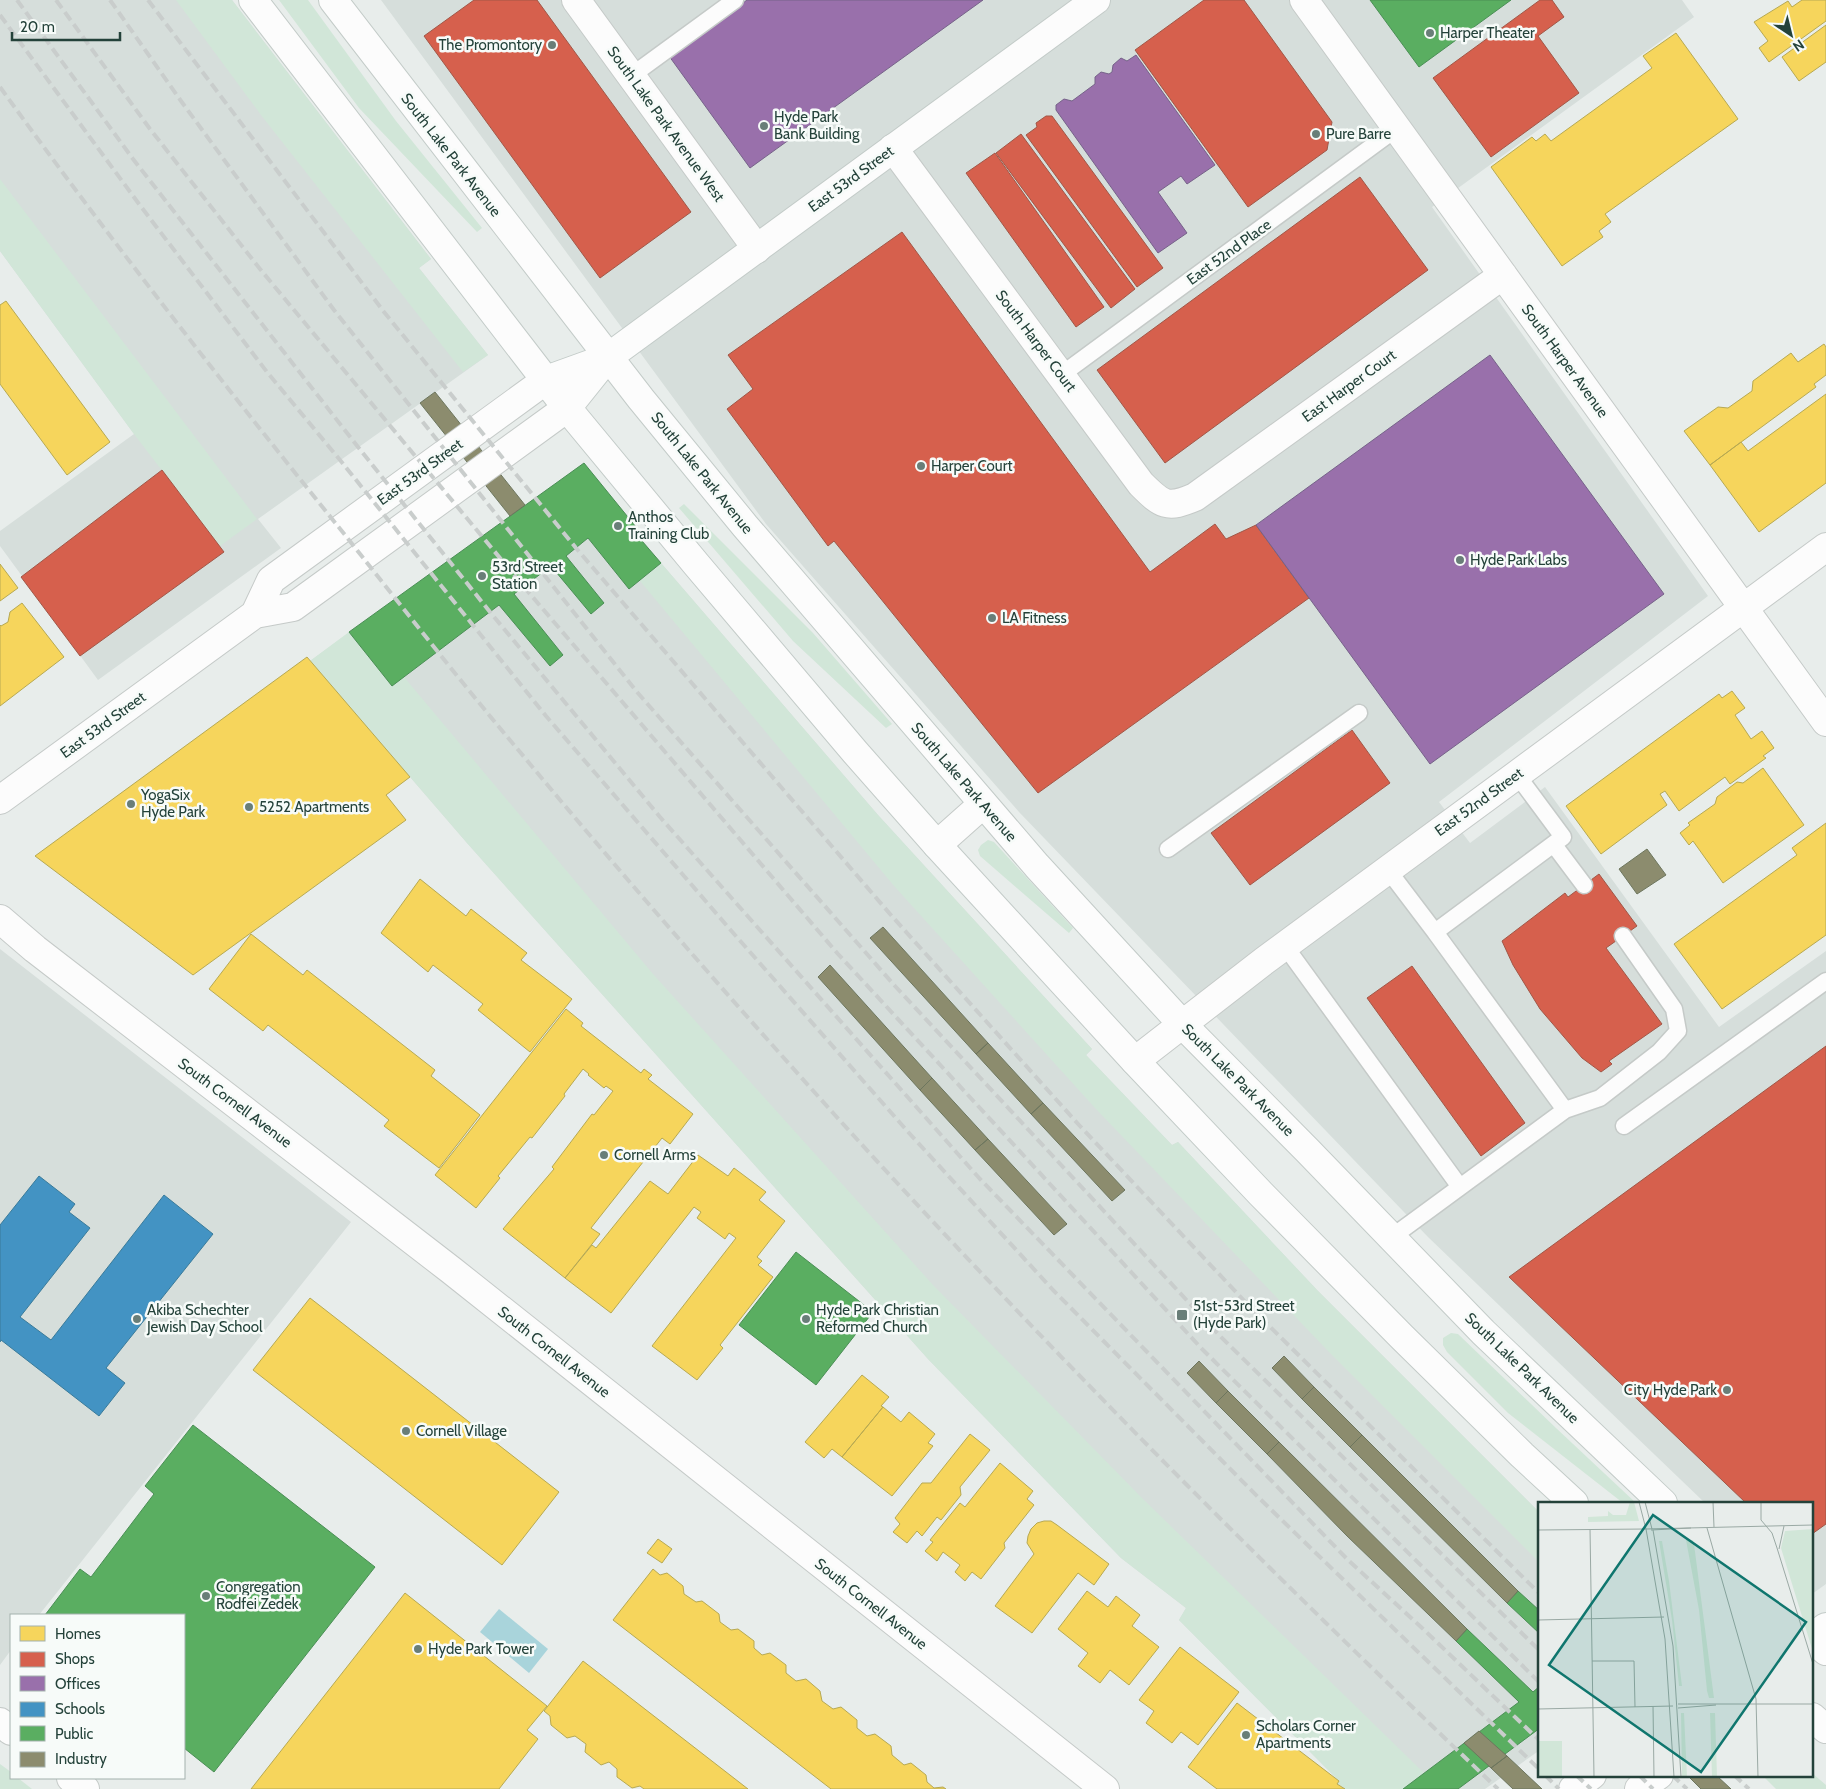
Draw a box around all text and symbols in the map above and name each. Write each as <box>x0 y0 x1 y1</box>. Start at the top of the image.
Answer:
scale bar <box>12 10 120 42</box>
north arrow <box>1766 10 1816 60</box>
text: 20 m <box>20 18 55 36</box>
place label: Harper Theater <box>1440 24 1535 42</box>
marker: Harper Theater <box>1424 27 1436 39</box>
text: N <box>1789 35 1808 56</box>
place label: The Promontory <box>438 36 542 54</box>
marker: The Promontory <box>546 39 558 51</box>
street label: South Lake Park Avenue West <box>604 43 728 205</box>
street label: South Lake Park Avenue <box>397 90 505 221</box>
place label: Hyde Park Bank Building <box>774 108 860 143</box>
marker: Hyde Park Bank Building <box>758 120 770 132</box>
place label: Pure Barre <box>1326 125 1391 143</box>
marker: Pure Barre <box>1310 128 1322 140</box>
street label: East 53rd Street <box>805 142 897 216</box>
street label: East 52nd Place <box>1183 215 1275 289</box>
street label: South Harper Court <box>992 287 1080 395</box>
street label: South Harper Avenue <box>1518 301 1612 421</box>
street label: East Harper Court <box>1299 346 1399 426</box>
street label: South Lake Park Avenue <box>647 408 757 538</box>
street label: East 53rd Street <box>374 435 466 509</box>
place label: Harper Court <box>931 457 1012 475</box>
marker: Harper Court <box>915 460 927 472</box>
place label: Anthos Training Club <box>628 508 709 543</box>
marker: Anthos Training Club <box>612 520 624 532</box>
place label: Hyde Park Labs <box>1470 551 1567 569</box>
marker: Hyde Park Labs <box>1454 554 1466 566</box>
place label: 53rd Street Station <box>492 558 563 593</box>
marker: 53rd Street Station <box>476 570 488 582</box>
place label: LA Fitness <box>1002 609 1067 627</box>
marker: LA Fitness <box>986 612 998 624</box>
street label: East 53rd Street <box>57 688 149 762</box>
street label: South Lake Park Avenue <box>907 719 1021 845</box>
street label: East 52nd Street <box>1431 764 1527 840</box>
place label: YogaSix Hyde Park <box>140 786 206 821</box>
marker: YogaSix Hyde Park <box>125 798 137 810</box>
place label: 5252 Apartments <box>259 798 369 816</box>
marker: 5252 Apartments <box>243 801 255 813</box>
street label: South Lake Park Avenue <box>1178 1020 1298 1140</box>
street label: South Cornell Avenue <box>175 1054 296 1152</box>
place label: Cornell Arms <box>614 1146 696 1164</box>
marker: Cornell Arms <box>598 1149 610 1161</box>
place label: 51st-53rd Street (Hyde Park) <box>1193 1297 1295 1332</box>
place label: Akiba Schechter Jewish Day School <box>146 1301 263 1336</box>
place label: Hyde Park Christian Reformed Church <box>816 1301 939 1336</box>
street label: South Cornell Avenue <box>494 1303 614 1402</box>
marker: 51st-53rd Street (Hyde Park) <box>1175 1308 1189 1322</box>
street label: South Lake Park Avenue <box>1461 1309 1583 1427</box>
marker: Akiba Schechter Jewish Day School <box>131 1313 143 1325</box>
marker: Hyde Park Christian Reformed Church <box>800 1313 812 1325</box>
place label: City Hyde Park <box>1624 1381 1717 1399</box>
marker: City Hyde Park <box>1721 1384 1733 1396</box>
place label: Cornell Village <box>416 1422 507 1440</box>
marker: Cornell Village <box>400 1425 412 1437</box>
inset map <box>1538 1502 1814 1776</box>
street label: South Cornell Avenue <box>811 1555 931 1654</box>
place label: Congregation Rodfei Zedek <box>216 1578 301 1613</box>
marker: Congregation Rodfei Zedek <box>200 1590 212 1602</box>
legend <box>10 1614 185 1779</box>
text: Homes <box>55 1625 101 1643</box>
place label: Hyde Park Tower <box>428 1640 534 1658</box>
marker: Hyde Park Tower <box>412 1643 424 1655</box>
text: Shops <box>55 1650 95 1668</box>
text: Offices <box>55 1675 100 1693</box>
text: Schools <box>55 1700 105 1718</box>
place label: Scholars Corner Apartments <box>1256 1717 1356 1752</box>
text: Public <box>55 1725 93 1743</box>
marker: Scholars Corner Apartments <box>1240 1729 1252 1741</box>
text: Industry <box>55 1750 107 1768</box>

